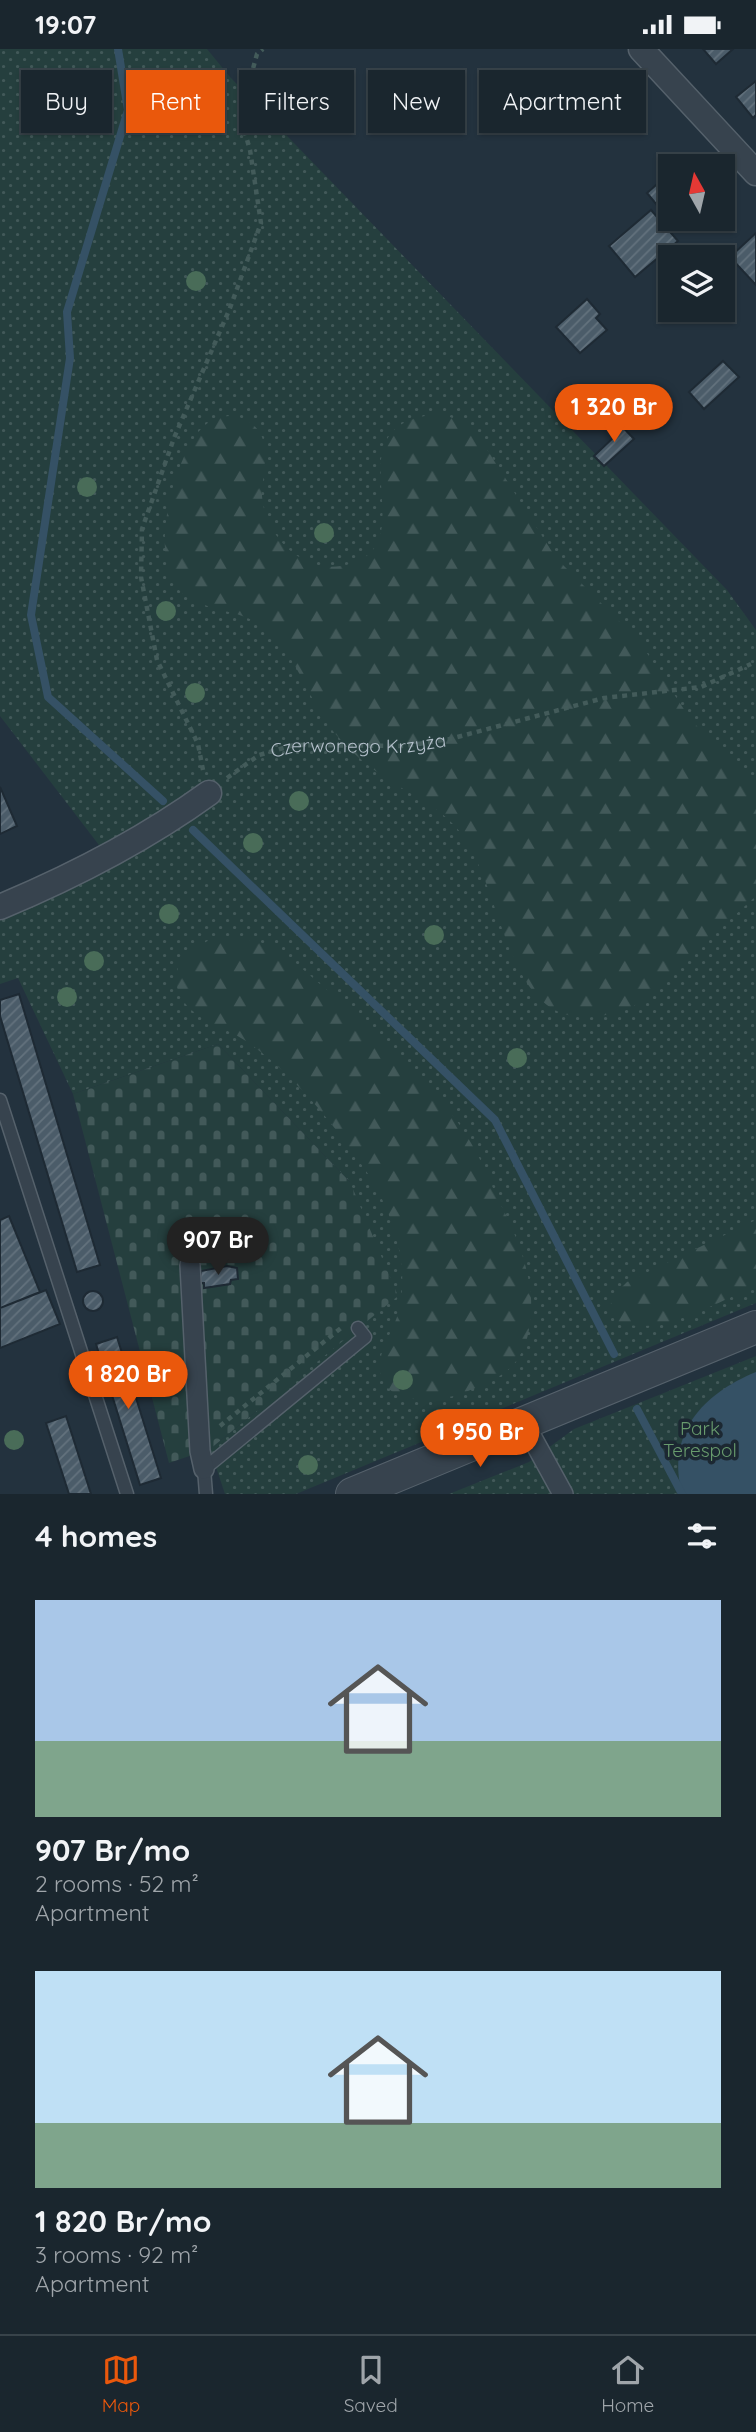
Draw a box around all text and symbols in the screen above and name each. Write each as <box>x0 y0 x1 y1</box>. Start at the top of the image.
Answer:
text: 19:07 <box>35 8 96 41</box>
chip: Buy <box>21 70 112 133</box>
chip: Rent <box>126 70 225 133</box>
chip: Filters <box>239 70 354 133</box>
chip: New <box>368 70 465 133</box>
chip: Apartment <box>479 70 646 133</box>
north arrow <box>658 154 735 231</box>
map controls <box>658 154 735 322</box>
button: layers <box>658 245 735 322</box>
pin: 1 320 Br <box>542 385 686 444</box>
text: 1 320 Br <box>571 392 657 421</box>
street label: Czerwonego Krzyża <box>268 728 448 763</box>
pin: 907 Br <box>161 1217 275 1277</box>
text: 907 Br <box>183 1225 253 1254</box>
pin: 1 820 Br <box>56 1351 200 1411</box>
text: 1 820 Br <box>85 1359 171 1388</box>
pin: 1 950 Br <box>408 1409 552 1469</box>
park label: Park Terespol <box>663 1416 737 1462</box>
text: 1 950 Br <box>436 1417 524 1446</box>
text: 4 homes <box>35 1517 157 1555</box>
icon: filters <box>683 1517 721 1555</box>
icon: home <box>315 1646 441 1772</box>
text: 907 Br/mo <box>35 1831 190 1869</box>
text: 2 rooms · 52 m² <box>35 1869 199 1898</box>
text: Apartment <box>35 1898 149 1927</box>
icon: home <box>315 2017 441 2143</box>
text: 1 820 Br/mo <box>35 2202 212 2240</box>
text: 3 rooms · 92 m² <box>35 2240 198 2269</box>
text: Apartment <box>35 2269 149 2298</box>
tab: Map <box>102 2351 140 2417</box>
tab: Saved <box>344 2351 398 2417</box>
tab: Home <box>601 2351 654 2417</box>

